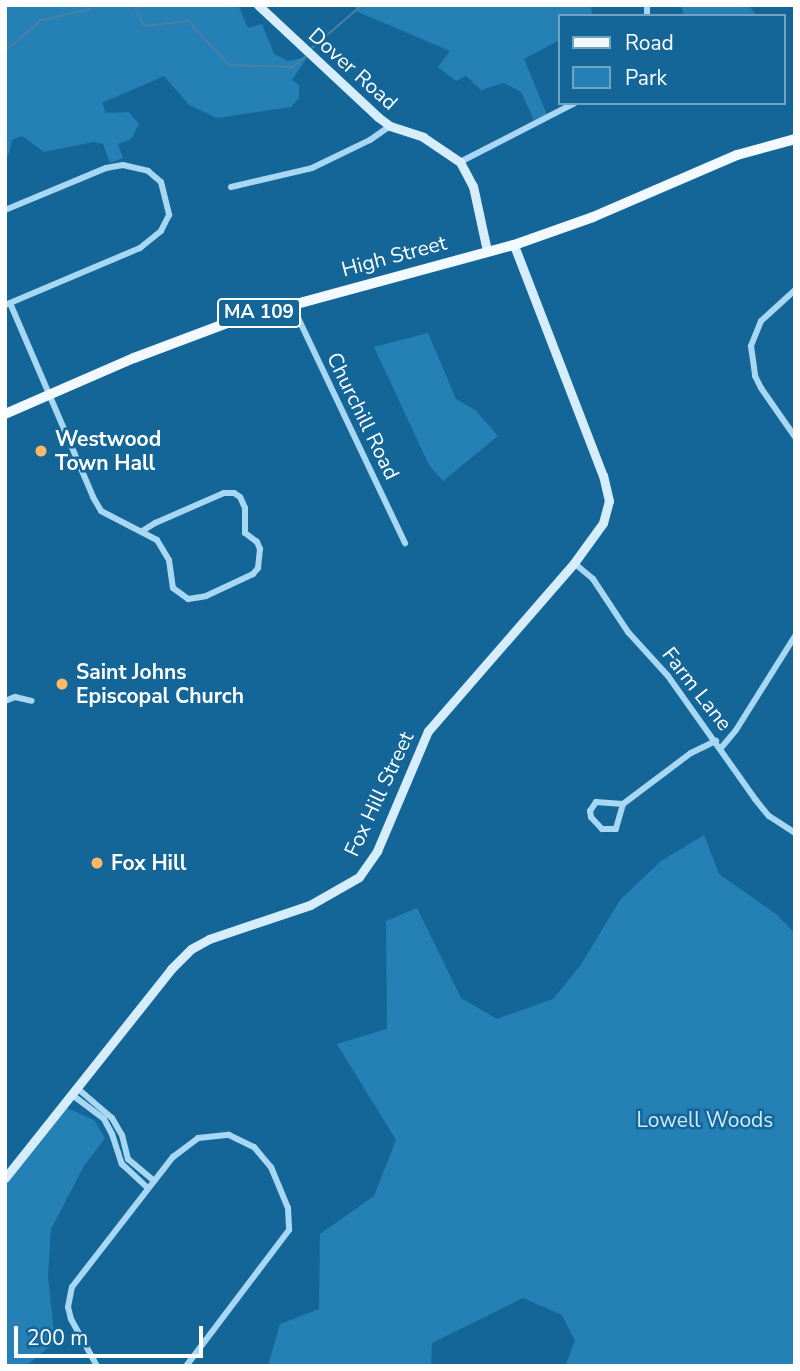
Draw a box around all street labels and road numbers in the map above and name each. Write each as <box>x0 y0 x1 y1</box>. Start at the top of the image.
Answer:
street label: Dover Road <box>303 23 403 115</box>
street label: High Street <box>339 230 449 282</box>
road number: MA 109 <box>217 298 301 328</box>
street label: Churchill Road <box>321 348 405 484</box>
street label: Farm Lane <box>657 642 737 736</box>
street label: Fox Hill Street <box>339 728 419 860</box>

